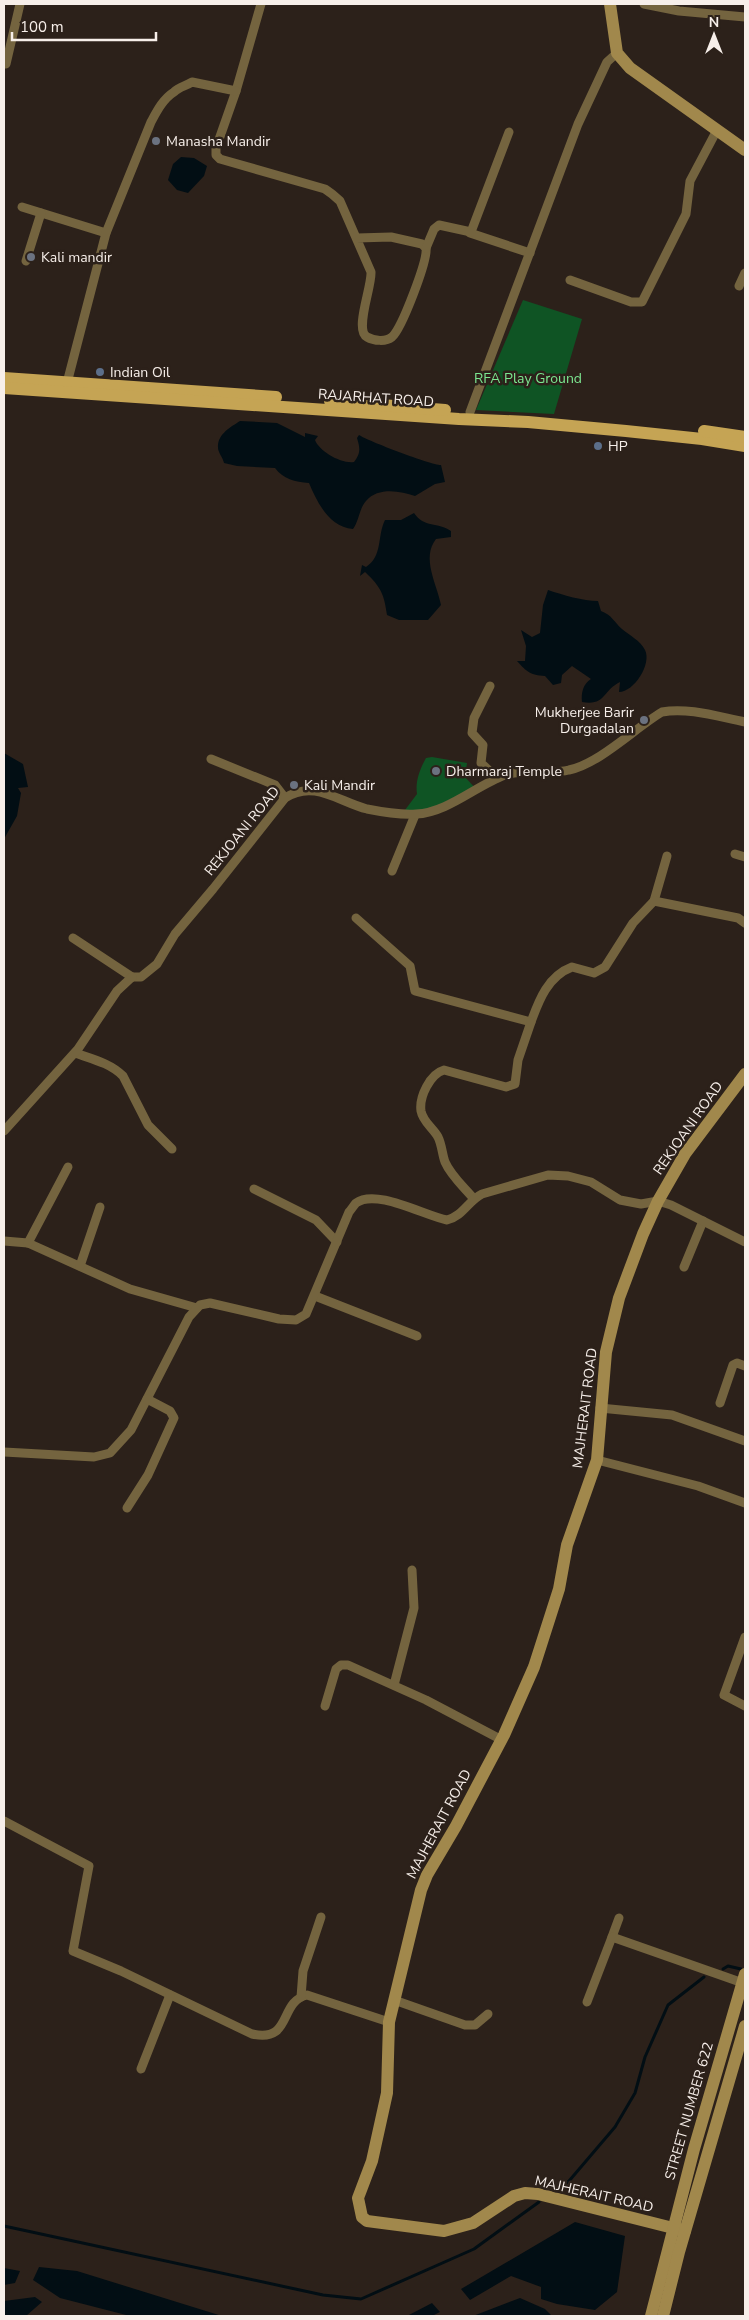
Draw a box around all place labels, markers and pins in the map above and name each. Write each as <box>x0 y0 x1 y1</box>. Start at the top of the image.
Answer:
place label: Manasha Mandir <box>166 132 270 151</box>
marker: Manasha Mandir <box>150 135 162 147</box>
place label: Kali mandir <box>41 248 112 267</box>
marker: Kali mandir <box>25 251 37 263</box>
place label: Indian Oil <box>110 363 171 382</box>
marker: Indian Oil <box>94 366 106 378</box>
place label: HP <box>608 437 628 456</box>
marker: HP <box>592 440 604 452</box>
place label: Mukherjee Barir Durgadalan <box>535 703 634 738</box>
marker: Mukherjee Barir Durgadalan <box>638 714 650 726</box>
place label: Dharmaraj Temple <box>446 762 562 781</box>
marker: Dharmaraj Temple <box>430 765 442 777</box>
place label: Kali Mandir <box>304 776 375 795</box>
marker: Kali Mandir <box>288 779 300 791</box>

